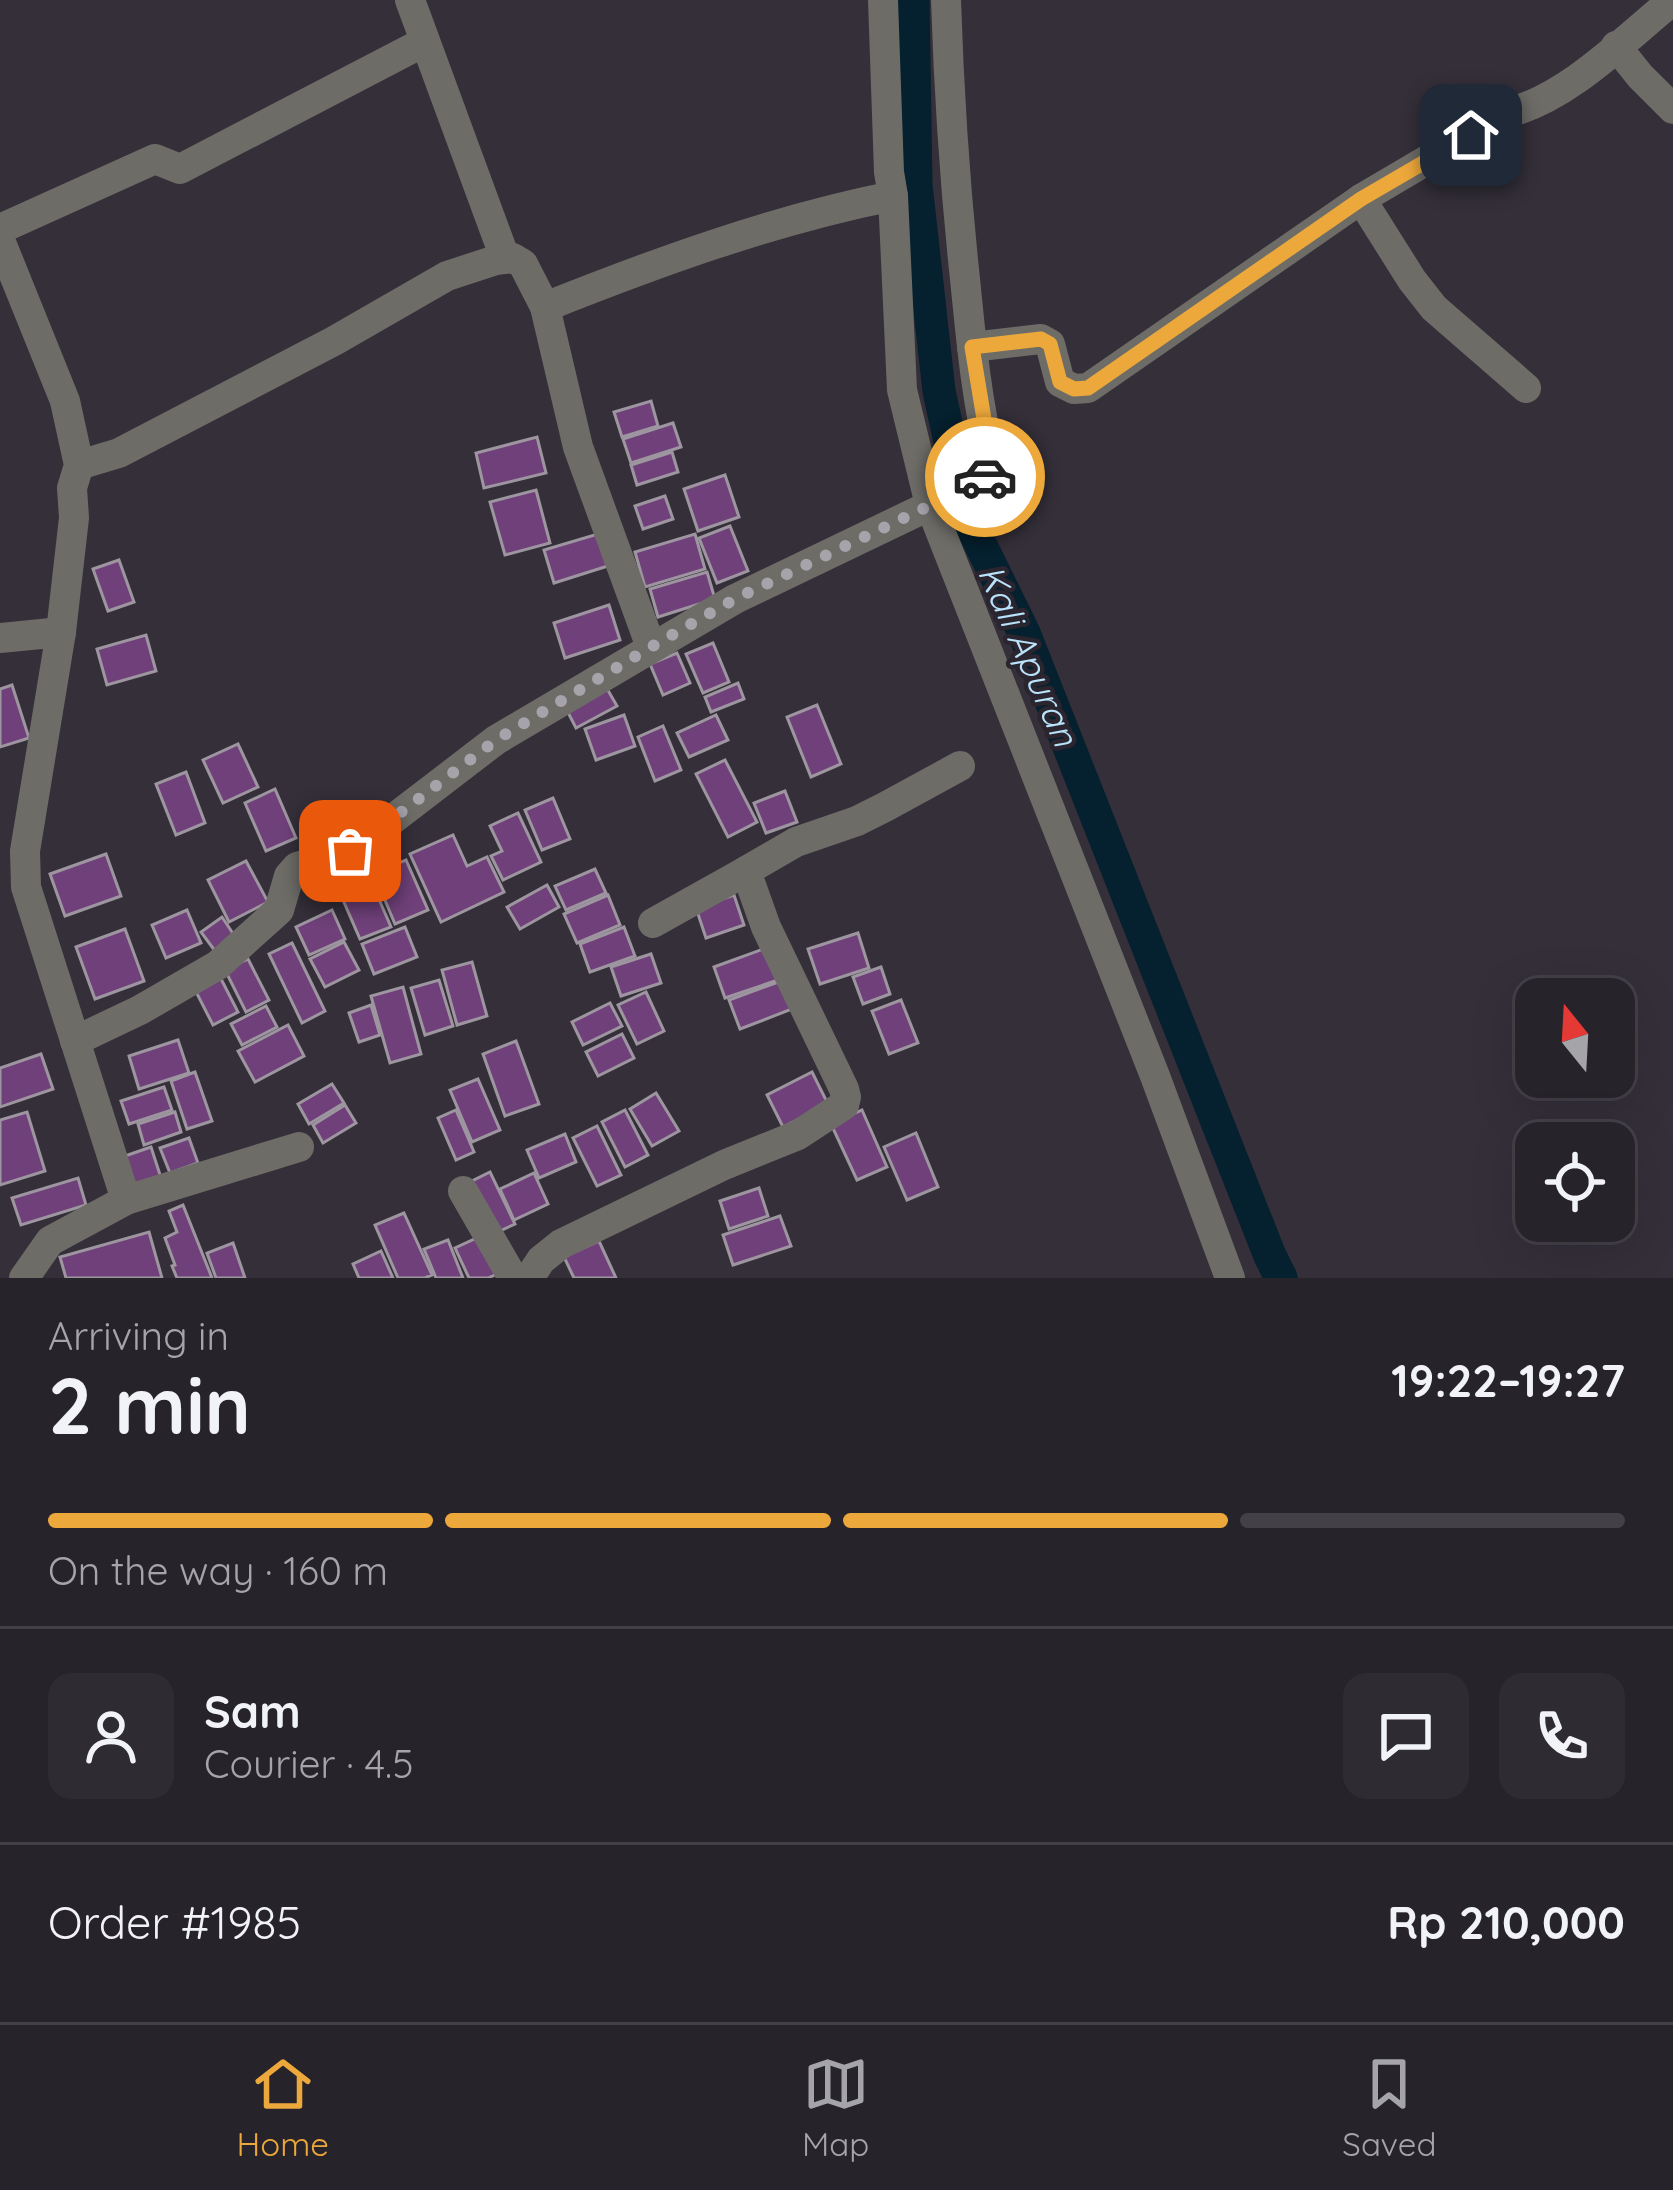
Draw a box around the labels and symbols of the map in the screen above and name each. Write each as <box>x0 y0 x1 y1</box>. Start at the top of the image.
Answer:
pin <box>1420 84 1522 186</box>
courier <box>925 417 1045 537</box>
water label: Kali Apuran <box>969 557 1089 754</box>
pin <box>299 800 401 902</box>
north arrow <box>1515 978 1635 1098</box>

